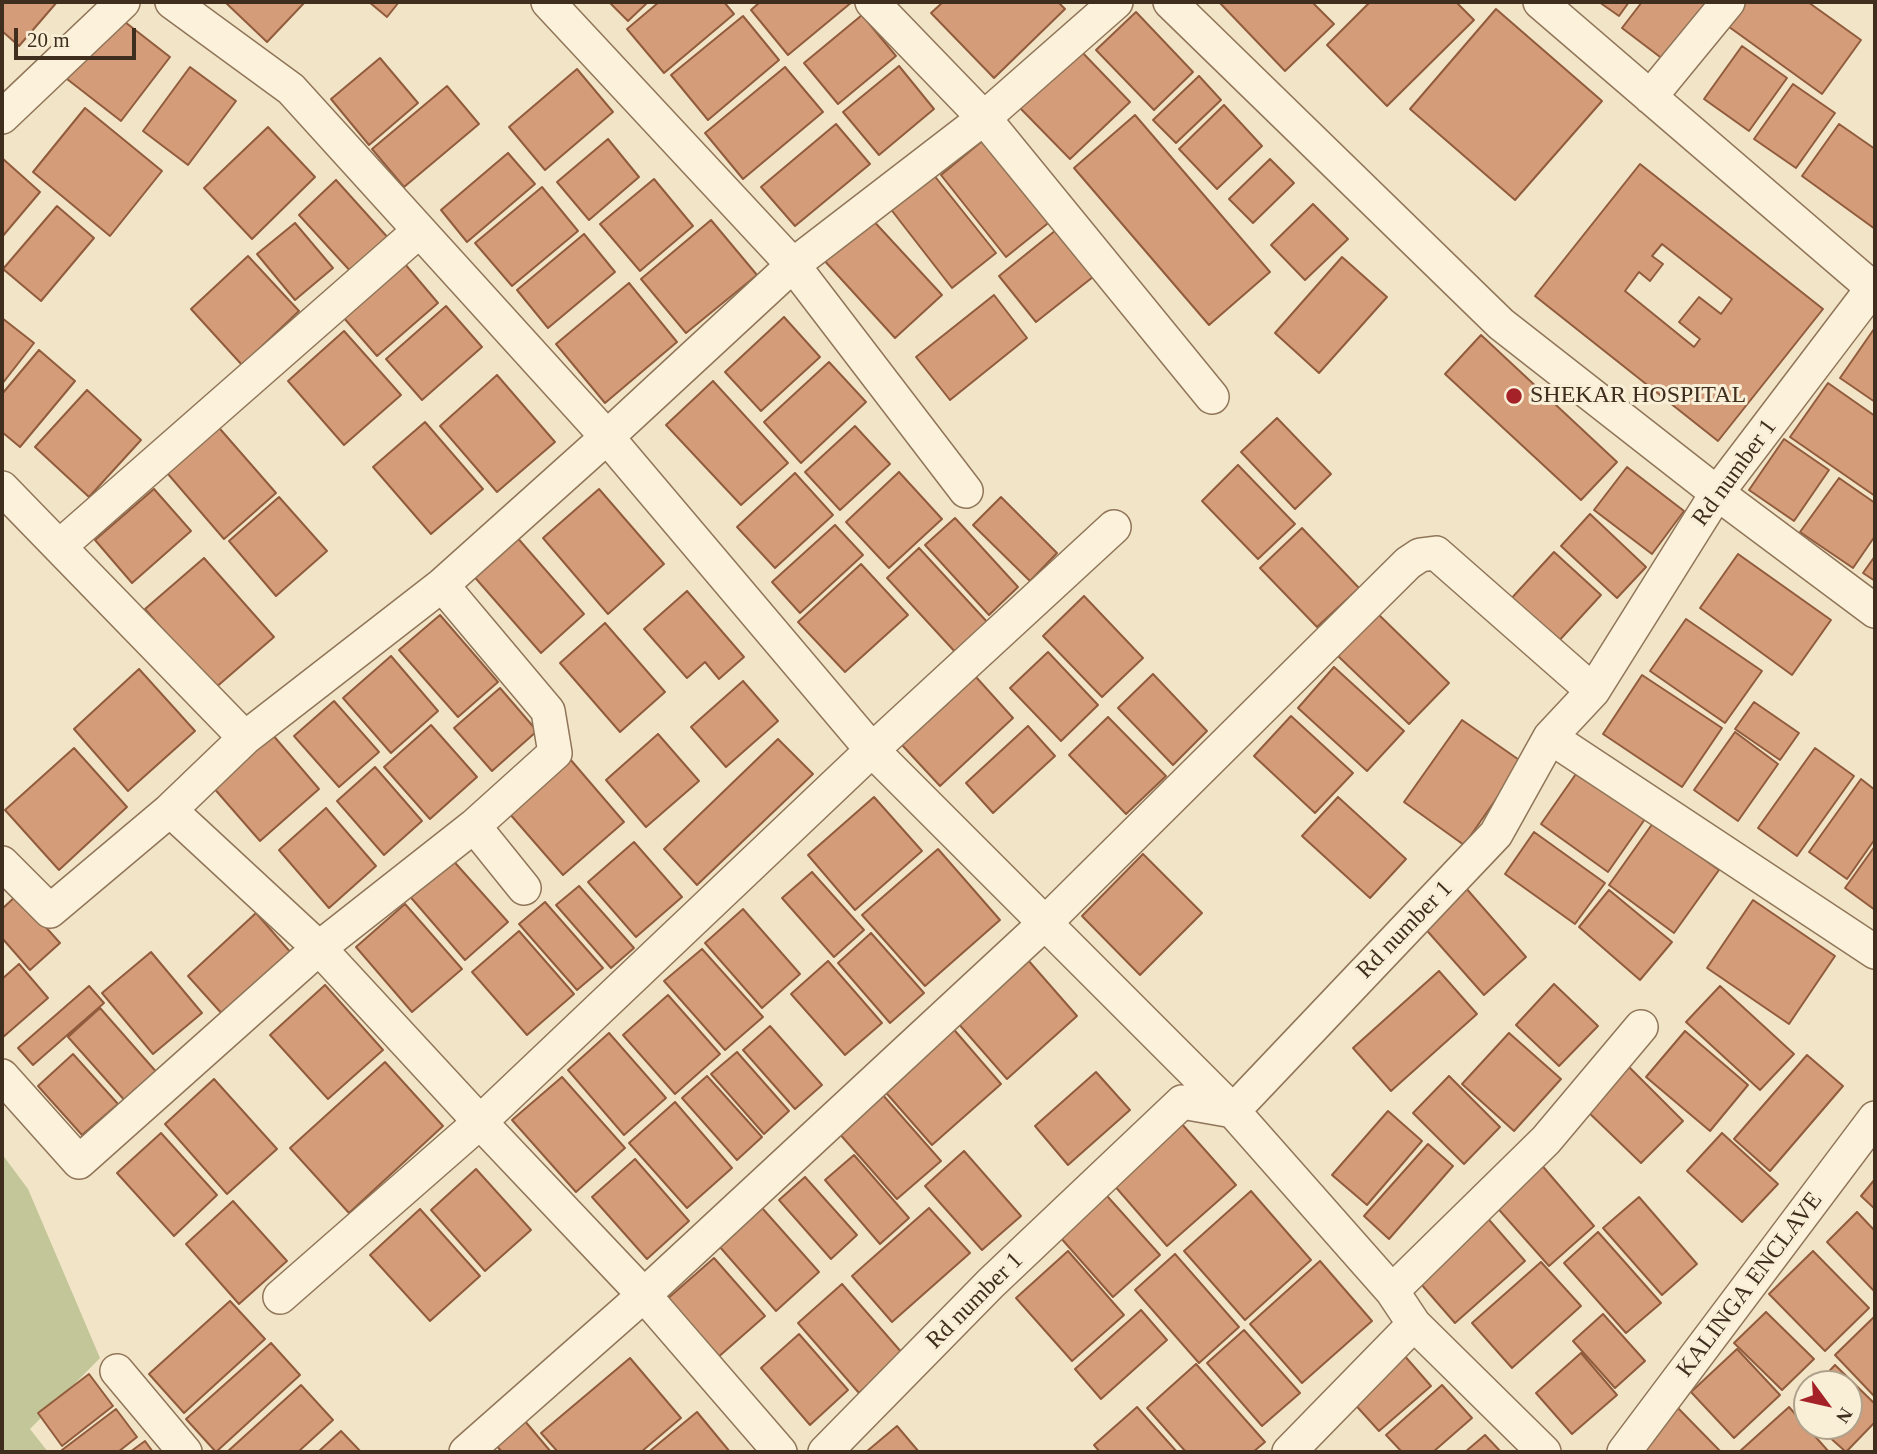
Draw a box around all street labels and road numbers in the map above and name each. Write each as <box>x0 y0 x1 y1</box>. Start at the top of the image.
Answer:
street label: Rd number 1 <box>1687 414 1783 532</box>
street label: Rd number 1 <box>1351 875 1459 985</box>
street label: KALINGA ENCLAVE <box>1671 1187 1829 1383</box>
street label: Rd number 1 <box>921 1247 1029 1355</box>

